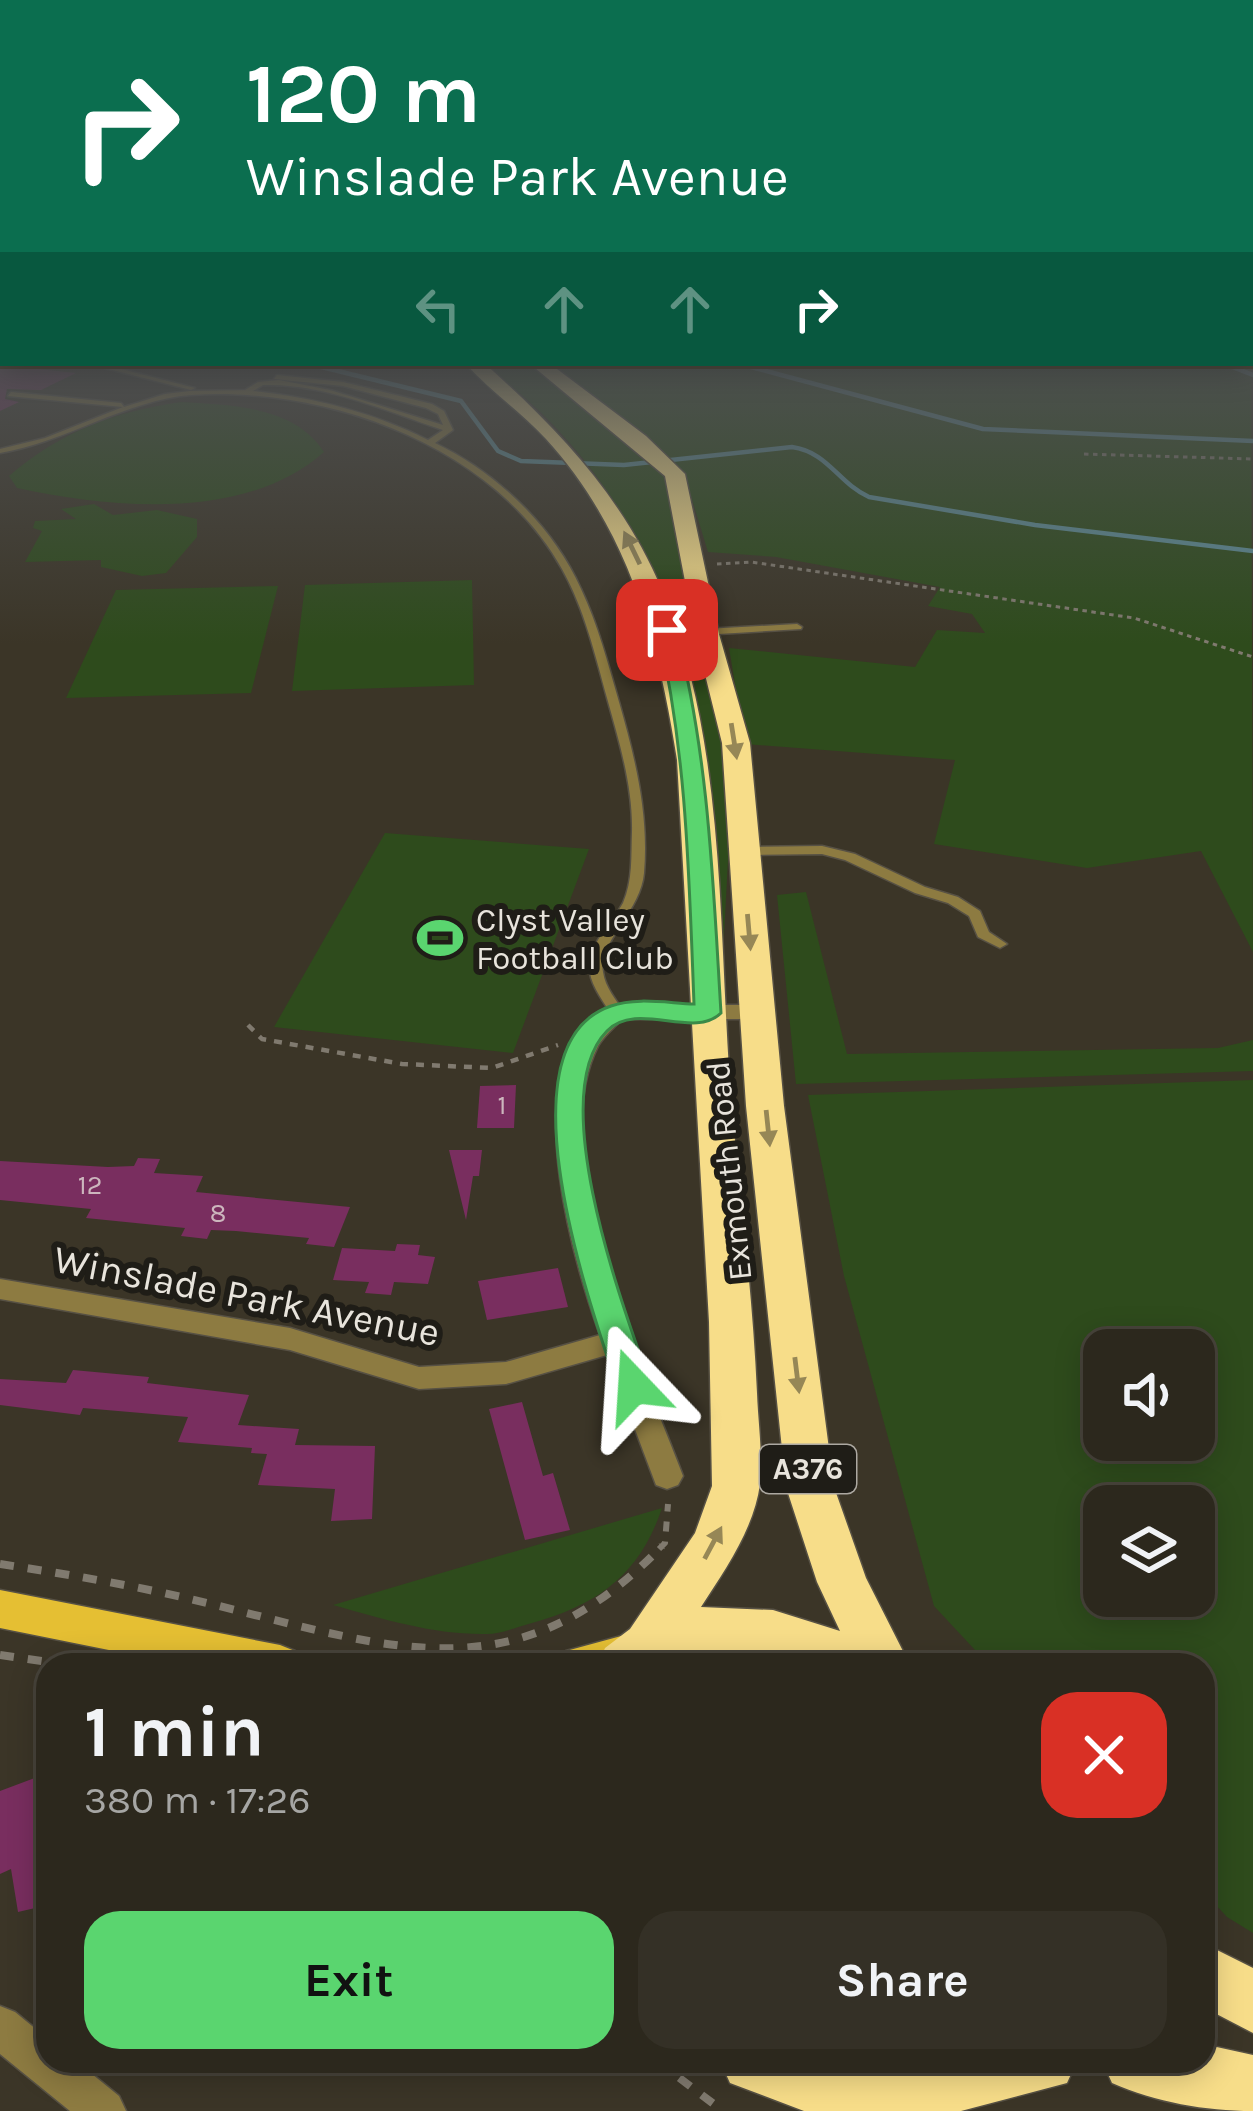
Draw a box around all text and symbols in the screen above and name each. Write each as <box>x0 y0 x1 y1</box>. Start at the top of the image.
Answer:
text: 120 m <box>246 45 481 143</box>
icon: right <box>48 48 204 204</box>
text: Winslade Park Avenue <box>246 145 789 209</box>
icon: left <box>405 276 471 342</box>
icon: ahead <box>531 276 597 342</box>
icon: ahead <box>657 276 723 342</box>
icon: right <box>783 276 849 342</box>
one-way arrow <box>622 530 642 565</box>
pin <box>616 579 718 681</box>
icon: arrive <box>634 597 700 663</box>
one-way arrow <box>724 723 743 760</box>
place label: Clyst Valley Football Club <box>476 901 674 977</box>
sports icon: Clyst Valley Football Club <box>415 913 465 963</box>
one-way arrow <box>740 914 759 951</box>
street label: Exmouth Road <box>699 1059 759 1283</box>
house number: 1 <box>498 1089 506 1121</box>
one-way arrow <box>758 1110 777 1148</box>
house number: 12 <box>78 1169 102 1201</box>
house number: 8 <box>210 1197 226 1229</box>
street label: Winslade Park Avenue <box>50 1236 444 1356</box>
position arrow <box>571 1323 697 1449</box>
map controls <box>1083 1329 1215 1617</box>
button: sound <box>1083 1329 1215 1461</box>
one-way arrow <box>787 1357 806 1395</box>
road number: A376 <box>760 1445 856 1493</box>
button: layers <box>1083 1485 1215 1617</box>
one-way arrow <box>703 1525 723 1560</box>
text: 1 min <box>84 1690 265 1774</box>
button: close <box>1041 1692 1167 1818</box>
text: 380 m · 17:26 <box>84 1777 311 1823</box>
button: Exit <box>84 1911 614 2049</box>
button: Share <box>638 1911 1167 2049</box>

